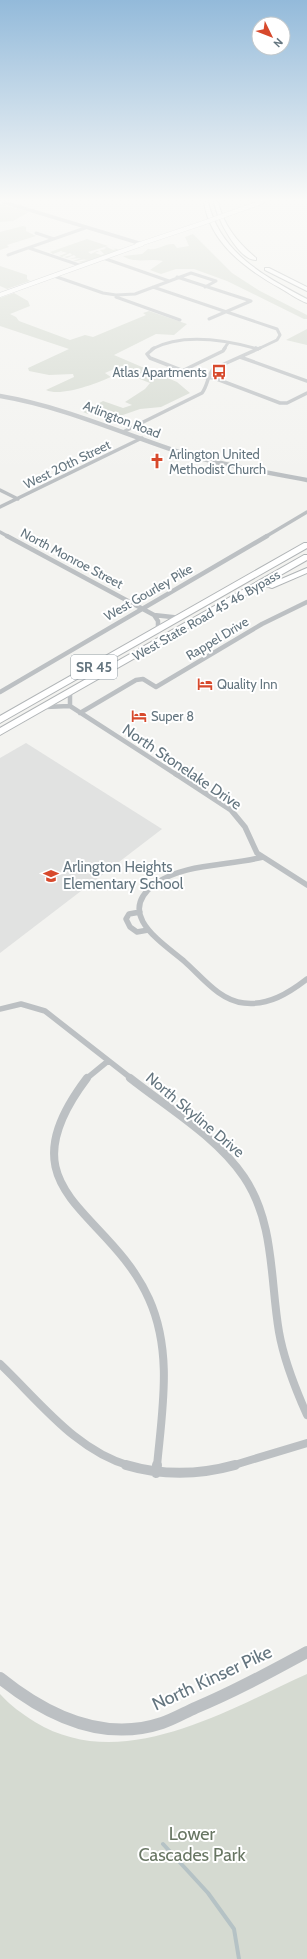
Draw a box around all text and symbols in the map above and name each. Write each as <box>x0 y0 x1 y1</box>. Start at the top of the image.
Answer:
north arrow <box>251 16 291 56</box>
text: N <box>271 35 286 50</box>
bus stop icon: Atlas Apartments <box>210 363 228 381</box>
place label: Atlas Apartments <box>112 364 208 380</box>
street label: Arlington Road <box>81 397 163 441</box>
street label: West 20th Street <box>21 436 114 492</box>
place label: Arlington United Methodist Church <box>169 446 266 477</box>
church icon: Arlington United Methodist Church <box>148 452 166 470</box>
street label: North Monroe Street <box>18 524 126 592</box>
street label: West Gourley Pike <box>101 560 195 624</box>
street label: West State Road 45 46 Bypass <box>129 566 283 664</box>
street label: Rappel Drive <box>183 613 252 663</box>
road number: SR 45 <box>71 655 117 679</box>
hotel icon: Quality Inn <box>196 675 214 693</box>
place label: Quality Inn <box>217 676 277 692</box>
hotel icon: Super 8 <box>130 707 148 725</box>
place label: Super 8 <box>151 708 194 724</box>
street label: North Stonelake Drive <box>119 721 245 814</box>
place label: Arlington Heights Elementary School <box>63 858 184 893</box>
school or university icon: Arlington Heights Elementary School <box>42 867 60 885</box>
street label: North Skyline Drive <box>142 1069 248 1162</box>
street label: North Kinser Pike <box>149 1641 275 1715</box>
park label: Lower Cascades Park <box>138 1823 247 1866</box>

